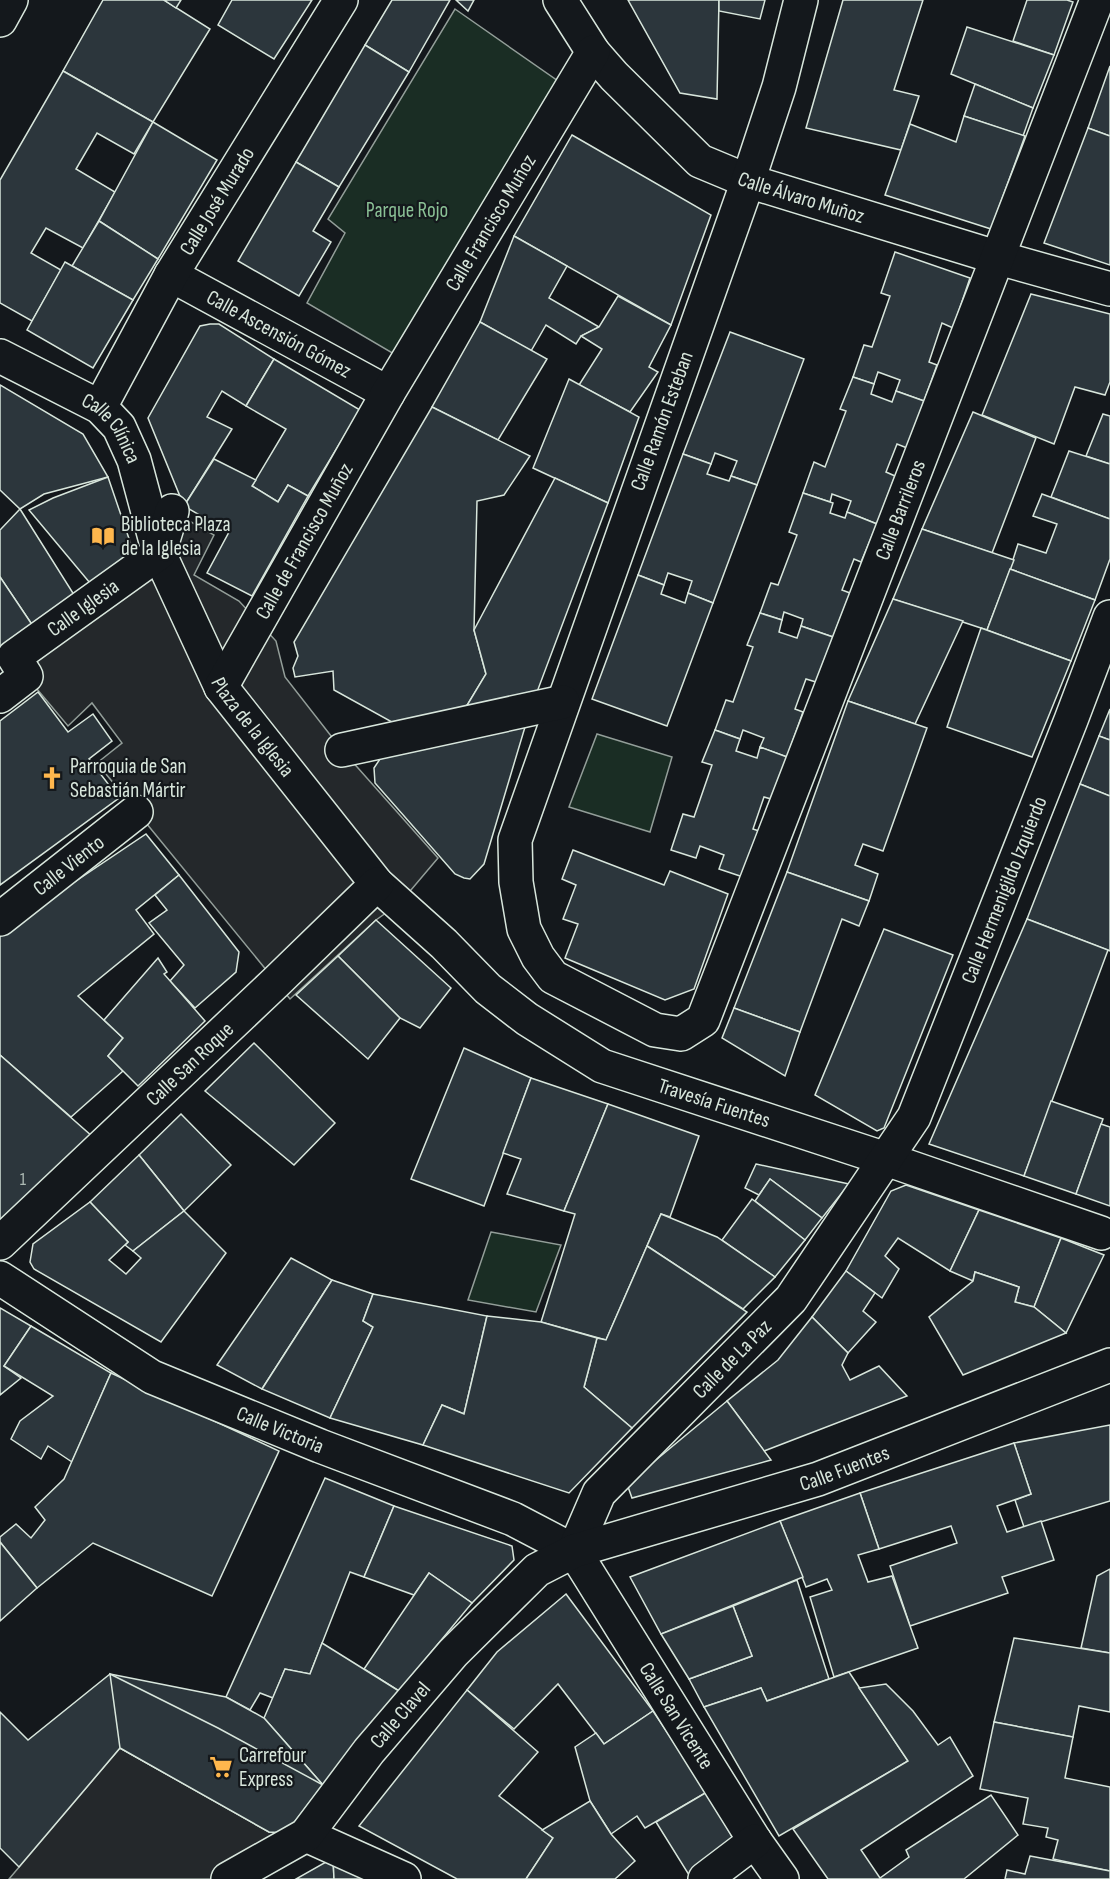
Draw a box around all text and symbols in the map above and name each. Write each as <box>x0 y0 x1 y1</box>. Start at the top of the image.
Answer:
street label: Calle José Murado <box>174 142 260 260</box>
street label: Calle Francisco Muñoz <box>440 149 541 295</box>
street label: Calle Álvaro Muñoz <box>734 166 868 229</box>
park label: Parque Rojo <box>366 198 448 223</box>
street label: Calle Ascensión Gómez <box>202 284 356 383</box>
street label: Calle Ramón Esteban <box>625 348 699 494</box>
street label: Calle Clínica <box>78 387 146 467</box>
street label: Calle Barrileros <box>869 456 931 563</box>
street label: Calle de Francisco Muñoz <box>250 458 358 623</box>
place label: Biblioteca Plaza de la Iglesia <box>121 512 231 561</box>
library icon: Biblioteca Plaza de la Iglesia <box>90 523 116 549</box>
street label: Calle Iglesia <box>42 574 123 642</box>
street label: Plaza de la Iglesia <box>206 673 300 782</box>
place label: Parroquia de San Sebastián Mártir <box>70 754 187 803</box>
church icon: Parroquia de San Sebastián Mártir <box>39 765 65 791</box>
street label: Calle Hermenigildo Izquierdo <box>956 793 1052 987</box>
street label: Calle Viento <box>28 830 109 901</box>
street label: Calle San Roque <box>141 1016 239 1111</box>
street label: Travesía Fuentes <box>655 1073 773 1133</box>
house number: 1 <box>20 1169 27 1190</box>
street label: Calle de La Paz <box>687 1314 777 1404</box>
street label: Calle Victoria <box>233 1401 328 1459</box>
street label: Calle Fuentes <box>796 1440 893 1496</box>
street label: Calle San Vicente <box>634 1658 719 1773</box>
street label: Calle Clavel <box>364 1677 435 1753</box>
place label: Carrefour Express <box>239 1743 306 1792</box>
supermarket icon: Carrefour Express <box>208 1754 234 1780</box>

